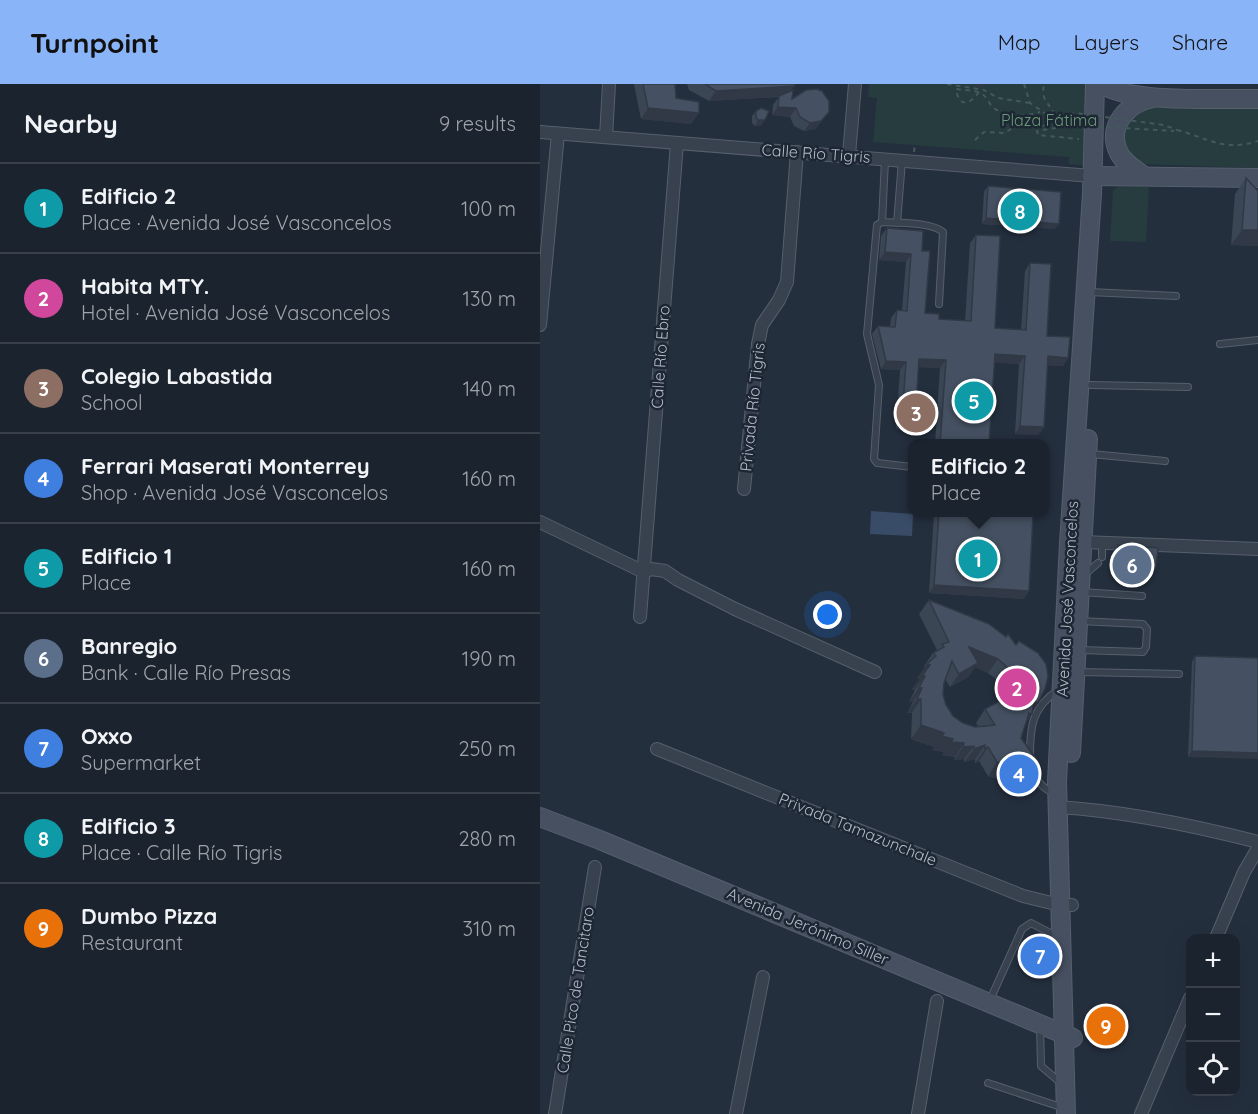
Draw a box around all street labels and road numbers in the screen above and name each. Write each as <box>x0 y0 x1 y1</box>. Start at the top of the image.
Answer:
street label: Calle Río Tigris <box>761 139 871 167</box>
street label: Calle Río Ebro <box>646 305 674 409</box>
street label: Privada Río Tigris <box>735 342 769 472</box>
street label: Avenida José Vasconcelos <box>1052 500 1082 698</box>
street label: Privada Tamazunchale <box>776 788 940 870</box>
street label: Avenida Jerónimo Siller <box>724 883 892 969</box>
street label: Calle Pico de Tancitaro <box>552 905 598 1075</box>

